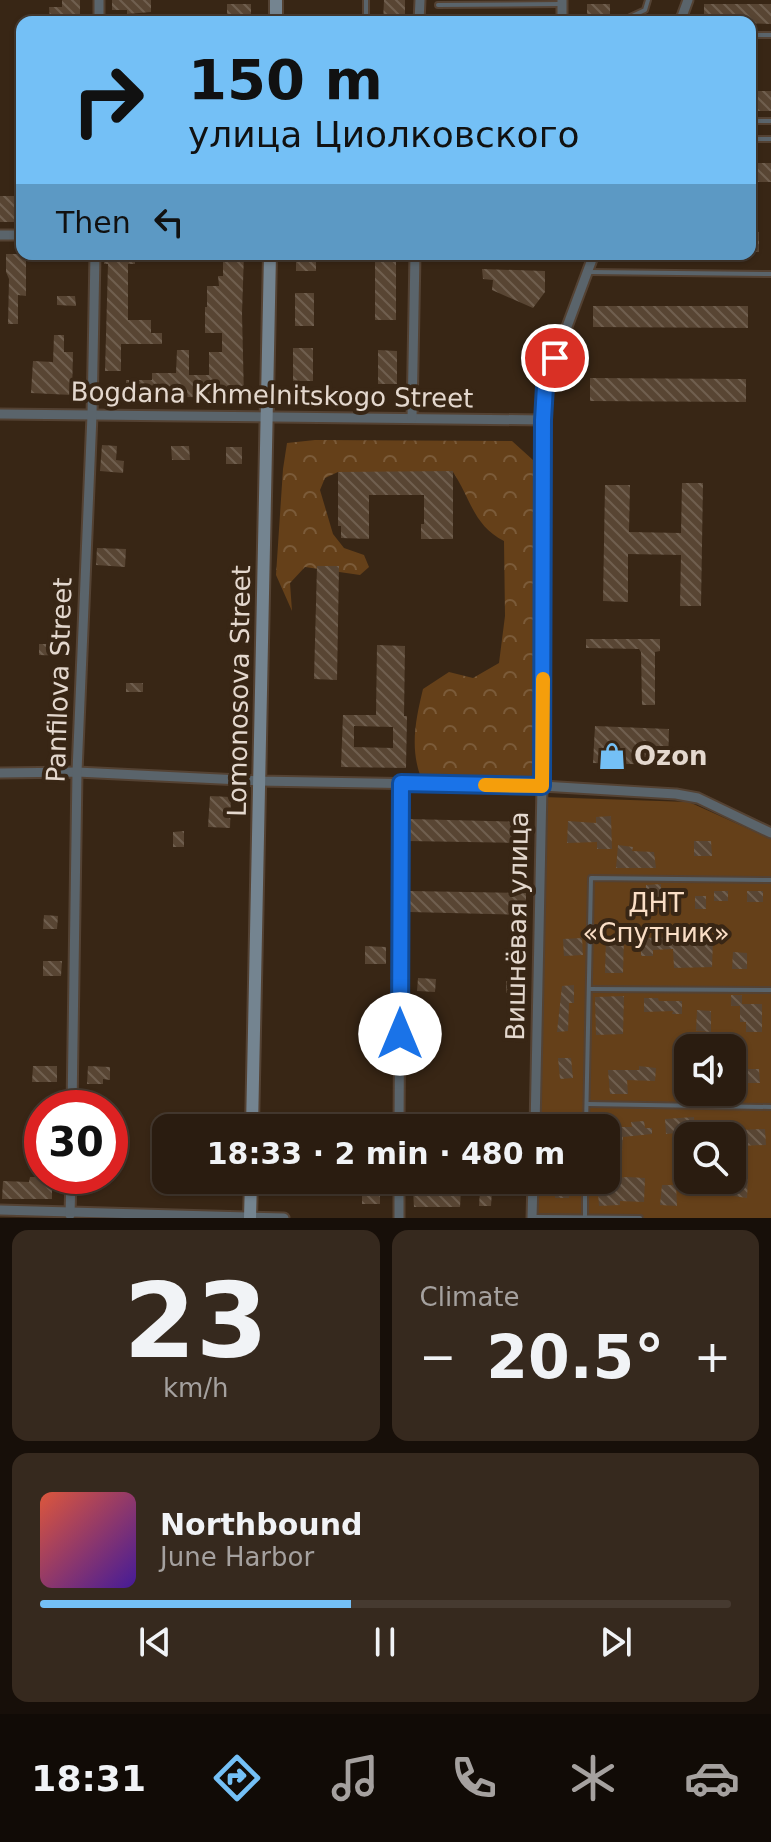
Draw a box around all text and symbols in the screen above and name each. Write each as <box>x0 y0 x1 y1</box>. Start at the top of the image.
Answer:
text: 150 m <box>188 47 383 112</box>
icon: right <box>56 48 160 152</box>
text: улица Циолковского <box>188 114 580 155</box>
icon: left <box>147 200 191 244</box>
text: Then <box>56 205 131 240</box>
pin <box>521 324 589 392</box>
icon: arrive <box>533 336 577 380</box>
street label: Bogdana Khmelnitskogo Street <box>70 376 474 414</box>
street label: Lomonosova Street <box>222 565 256 817</box>
street label: Panfilova Street <box>40 577 78 783</box>
shop icon: Ozon <box>597 741 627 771</box>
place label: Ozon <box>634 741 708 771</box>
street label: Вишнёвая улица <box>500 811 534 1041</box>
park label: ДНТ «Спутник» <box>582 888 730 948</box>
position arrow <box>358 992 442 1076</box>
map controls <box>674 1034 746 1194</box>
button: sound <box>674 1034 746 1106</box>
speed limit sign: 30 <box>24 1090 128 1194</box>
button: search <box>674 1122 746 1194</box>
text: 18:33 · 2 min · 480 m <box>207 1136 565 1171</box>
text: 23 <box>123 1260 268 1382</box>
text: Climate <box>420 1282 520 1312</box>
text: 20.5° <box>486 1322 664 1392</box>
text: − <box>420 1331 456 1382</box>
text: + <box>694 1331 731 1382</box>
text: km/h <box>163 1373 229 1403</box>
text: Northbound <box>160 1507 363 1542</box>
text: June Harbor <box>160 1542 314 1572</box>
icon: previous <box>133 1620 177 1664</box>
icon: pause <box>363 1620 407 1664</box>
icon: next <box>594 1620 638 1664</box>
icon: directions <box>209 1750 265 1806</box>
icon: music <box>327 1750 383 1806</box>
icon: phone <box>446 1750 502 1806</box>
icon: climate <box>565 1750 621 1806</box>
icon: car <box>684 1750 740 1806</box>
text: 18:31 <box>31 1758 146 1799</box>

